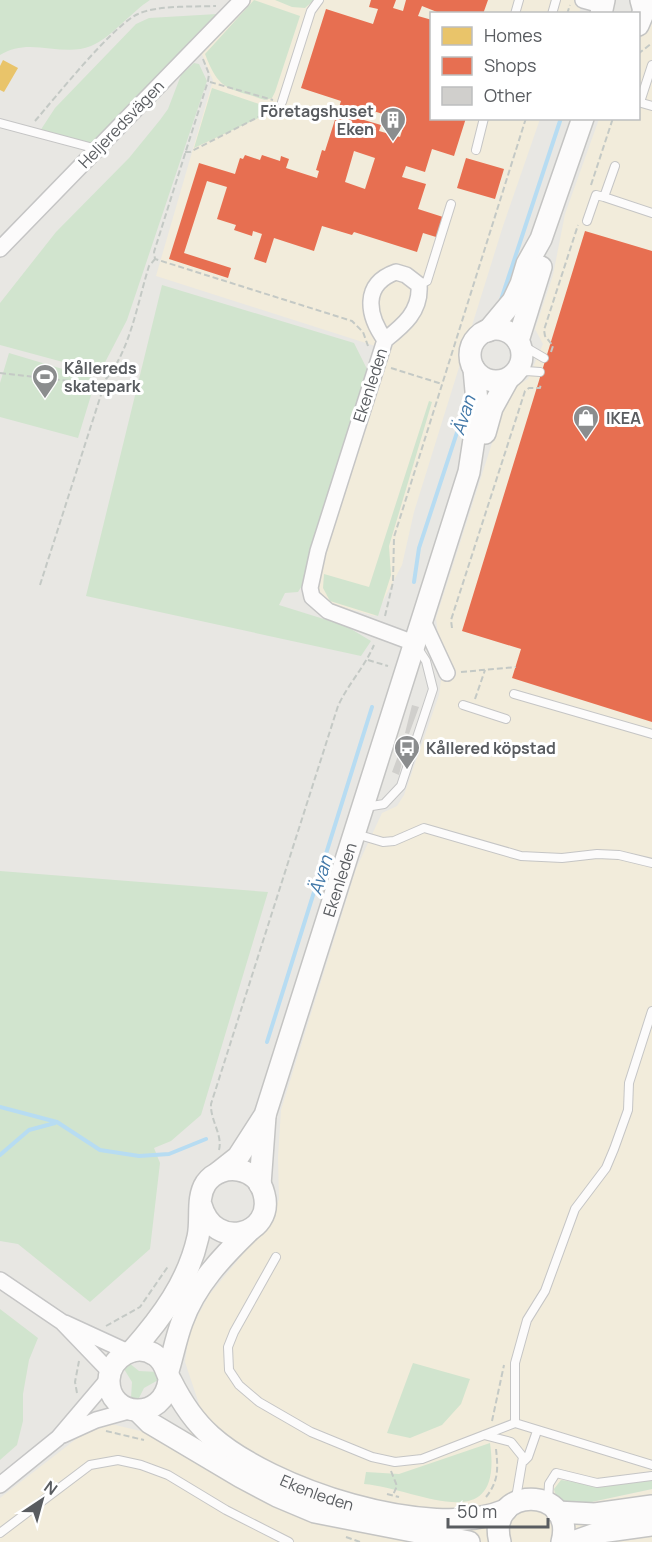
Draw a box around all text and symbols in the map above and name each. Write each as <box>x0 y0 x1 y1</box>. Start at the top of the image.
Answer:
legend <box>430 12 640 120</box>
text: Homes <box>484 23 542 47</box>
text: Shops <box>484 53 536 77</box>
street label: Heljeredsvägen <box>73 75 169 173</box>
text: Other <box>484 83 532 107</box>
place label: Företagshuset Eken <box>260 100 374 140</box>
building icon: Företagshuset Eken <box>378 105 408 143</box>
street label: Ekenleden <box>348 345 392 425</box>
place label: Kållereds skatepark <box>64 357 141 397</box>
sports icon: Kållereds skatepark <box>30 362 60 400</box>
water label: Ävan <box>445 391 481 438</box>
shop icon: IKEA <box>571 403 601 441</box>
place label: IKEA <box>606 407 641 429</box>
bus stop icon: Kållered köpstad <box>392 733 422 771</box>
place label: Kållered köpstad <box>426 737 556 759</box>
street label: Ekenleden <box>318 840 362 920</box>
water label: Ävan <box>303 851 338 898</box>
street label: Ekenleden <box>277 1469 356 1516</box>
north arrow <box>12 1470 72 1530</box>
text: N <box>40 1476 62 1500</box>
scale bar <box>448 1491 548 1529</box>
text: 50 m <box>457 1499 497 1523</box>

